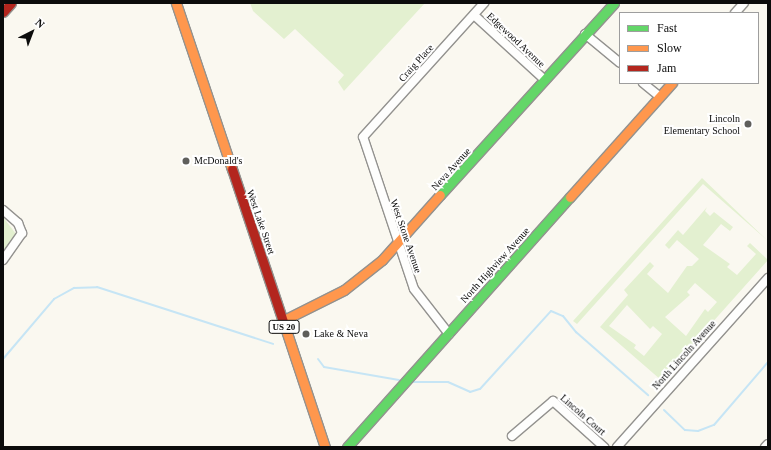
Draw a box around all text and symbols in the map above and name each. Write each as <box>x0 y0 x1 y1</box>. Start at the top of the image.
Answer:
street label: Edgewood Avenue <box>484 10 548 70</box>
north arrow <box>12 12 52 52</box>
legend <box>619 12 759 84</box>
text: N <box>33 16 47 30</box>
text: Fast <box>657 21 677 35</box>
text: Slow <box>657 41 682 55</box>
street label: Craig Place <box>396 42 436 84</box>
text: Jam <box>657 61 676 75</box>
place label: Lincoln Elementary School <box>664 112 740 136</box>
marker: Lincoln Elementary School <box>743 119 753 129</box>
street label: Neva Avenue <box>428 145 474 193</box>
place label: McDonald's <box>194 155 242 167</box>
marker: McDonald's <box>181 156 191 166</box>
street label: West Lake Street <box>244 188 278 256</box>
street label: West Stone Avenue <box>388 197 424 275</box>
street label: North Highview Avenue <box>458 225 532 305</box>
street label: North Lincoln Avenue <box>650 318 718 392</box>
road number: US 20 <box>268 320 300 334</box>
place label: Lake & Neva <box>314 328 368 340</box>
marker: Lake & Neva <box>301 329 311 339</box>
street label: Lincoln Court <box>558 392 608 438</box>

